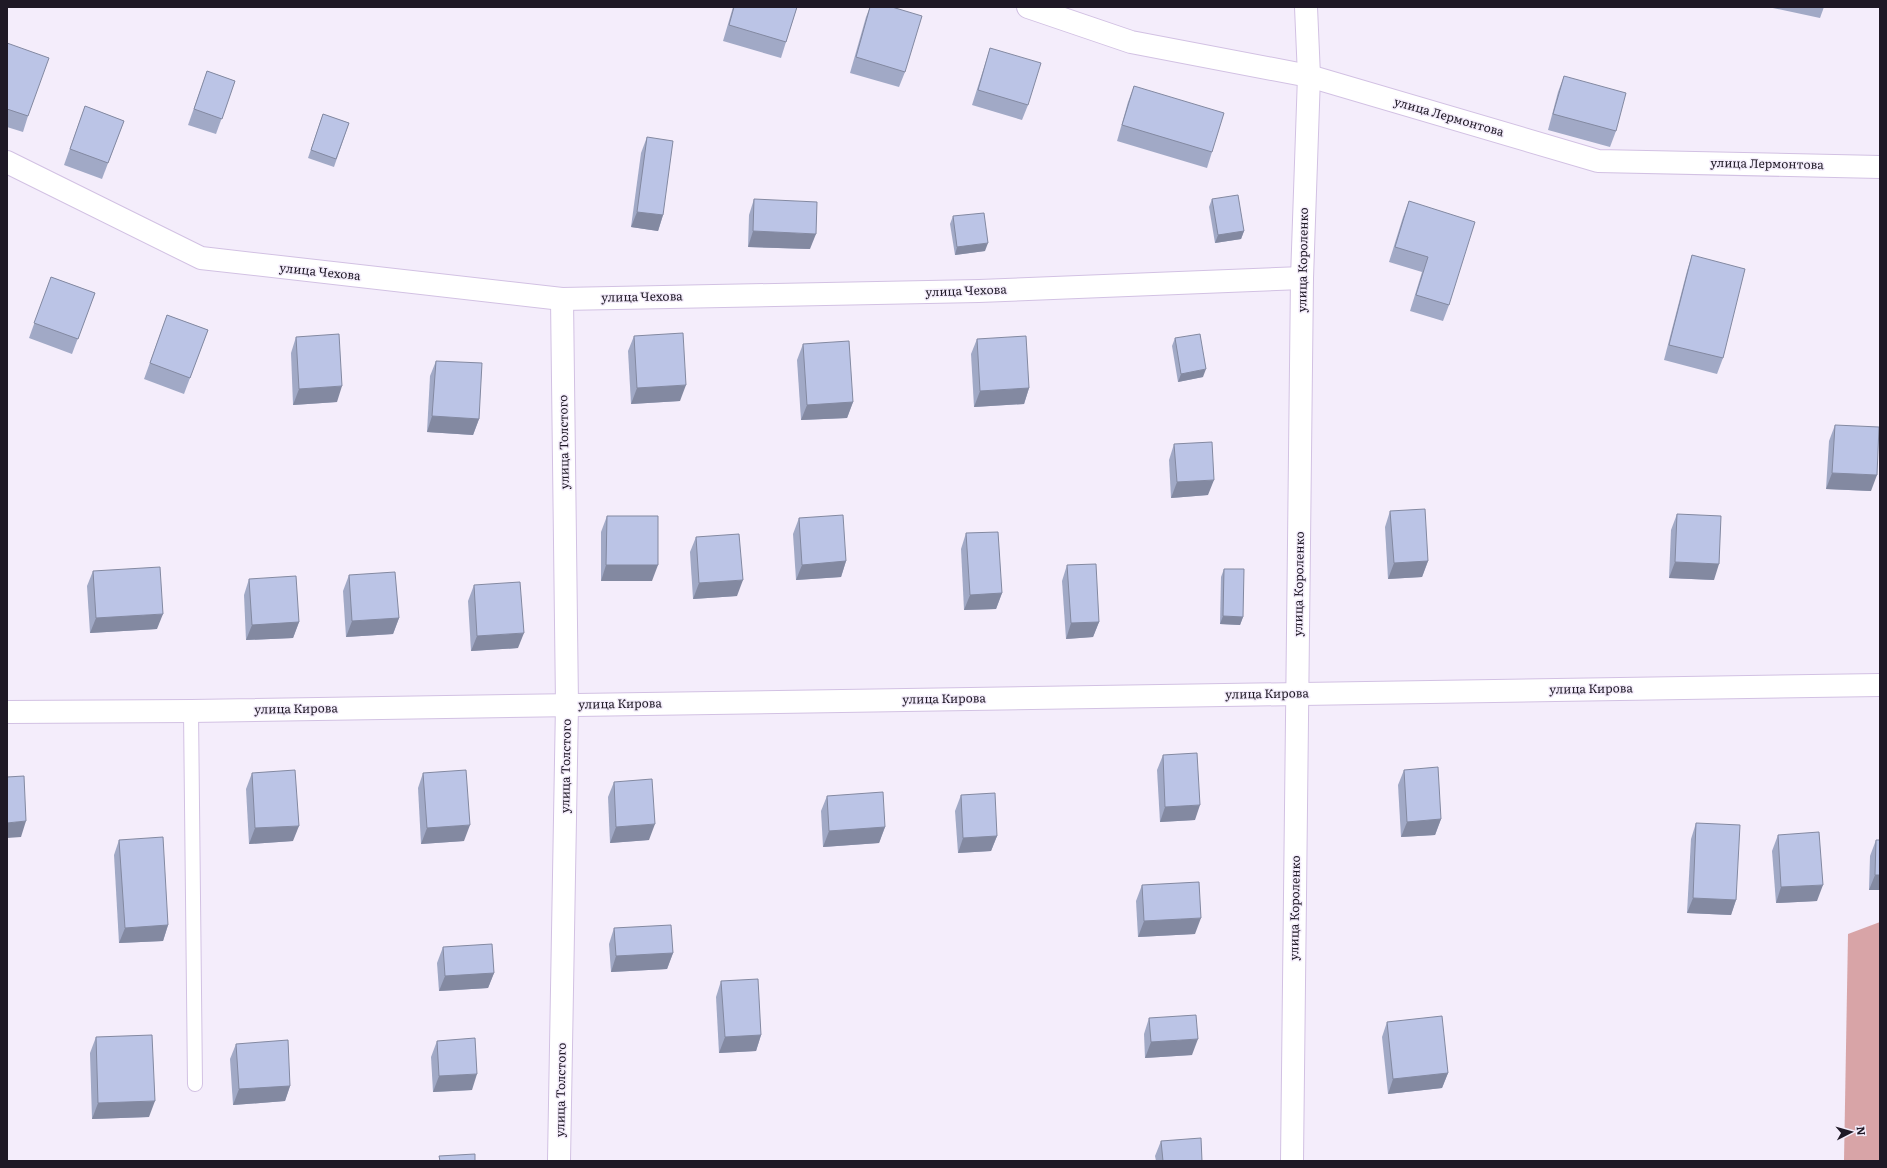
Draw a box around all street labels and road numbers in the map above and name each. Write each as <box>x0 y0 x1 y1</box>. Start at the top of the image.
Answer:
street label: улица Лермонтова <box>1392 92 1507 140</box>
street label: улица Лермонтова <box>1710 153 1824 173</box>
street label: улица Короленко <box>1292 207 1312 313</box>
street label: улица Чехова <box>279 258 362 284</box>
street label: улица Чехова <box>925 280 1008 300</box>
street label: улица Чехова <box>601 286 683 306</box>
street label: улица Толстого <box>553 395 573 489</box>
street label: улица Короленко <box>1288 531 1308 637</box>
street label: улица Кирова <box>1549 678 1634 698</box>
street label: улица Кирова <box>1225 683 1310 703</box>
street label: улица Кирова <box>902 688 987 708</box>
street label: улица Кирова <box>578 693 663 713</box>
street label: улица Кирова <box>254 698 339 718</box>
street label: улица Толстого <box>555 719 575 813</box>
street label: улица Короленко <box>1284 855 1304 961</box>
street label: улица Толстого <box>550 1043 570 1137</box>

